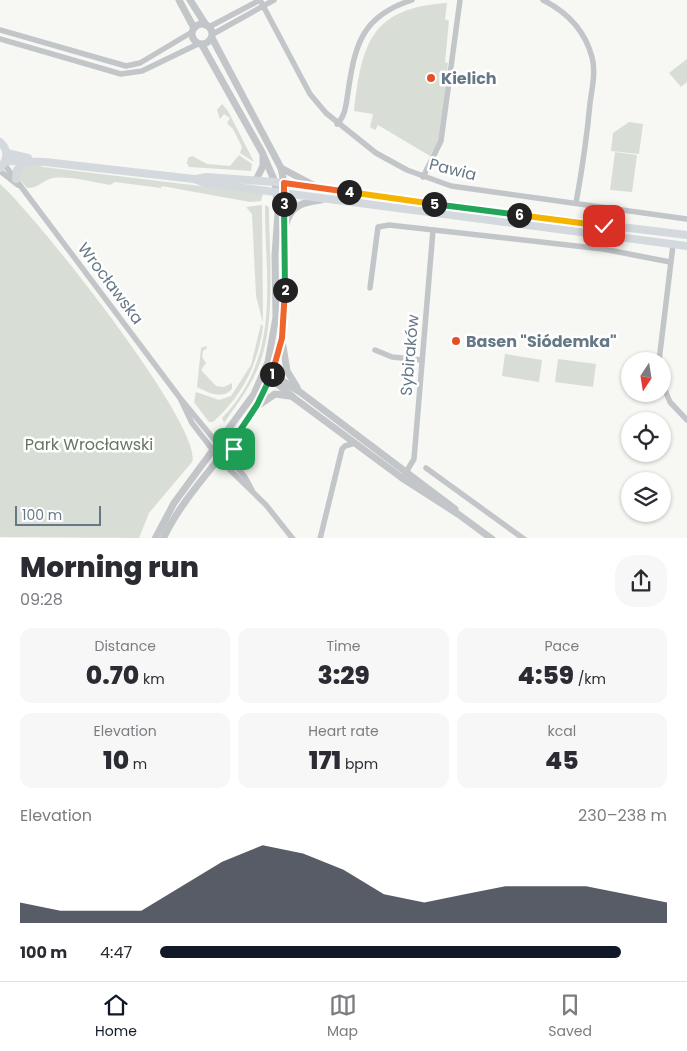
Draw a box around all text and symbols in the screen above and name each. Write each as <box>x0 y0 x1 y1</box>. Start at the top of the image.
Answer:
place label: Kielich <box>441 67 497 90</box>
marker: Kielich <box>425 72 437 84</box>
street label: Pawia <box>427 153 479 186</box>
pin: 4 <box>336 180 362 204</box>
text: 4 <box>345 182 354 202</box>
pin: 3 <box>272 192 296 216</box>
pin: 5 <box>422 192 446 216</box>
text: 3 <box>280 194 289 214</box>
text: 5 <box>430 194 439 214</box>
pin: 6 <box>506 202 532 228</box>
text: 6 <box>515 205 524 225</box>
pin <box>583 205 625 247</box>
icon: check <box>590 212 618 240</box>
street label: Wrocławska <box>72 238 149 329</box>
pin: 2 <box>272 278 298 302</box>
text: 2 <box>282 280 290 300</box>
street label: Sybiraków <box>394 313 425 397</box>
place label: Basen "Siódemka" <box>466 330 617 353</box>
marker: Basen "Siódemka" <box>450 335 462 347</box>
north arrow <box>621 352 671 402</box>
map controls <box>621 352 671 522</box>
pin: 1 <box>260 362 284 386</box>
text: 1 <box>270 364 275 384</box>
button: locate <box>621 412 671 462</box>
pin <box>213 428 255 470</box>
park label: Park Wrocławski <box>25 433 153 456</box>
icon: arrive <box>220 435 248 463</box>
button: layers <box>621 472 671 522</box>
scale bar <box>15 503 101 527</box>
text: 100 m <box>22 505 62 525</box>
text: Morning run <box>20 548 199 587</box>
button: share <box>615 555 667 607</box>
text: 09:28 <box>20 588 63 611</box>
text: Distance <box>94 636 156 656</box>
text: Time <box>326 636 361 656</box>
text: Pace <box>544 636 579 656</box>
text: 0.70 <box>86 658 139 693</box>
text: 3:29 <box>317 658 370 693</box>
text: 4:59 <box>518 658 574 693</box>
text: km <box>139 669 165 689</box>
text: /km <box>574 669 606 689</box>
text: Elevation <box>94 721 157 741</box>
text: Heart rate <box>308 721 379 741</box>
text: kcal <box>548 721 576 741</box>
text: 10 <box>103 743 129 778</box>
text: 171 <box>309 743 341 778</box>
text: 45 <box>545 743 579 778</box>
text: m <box>129 754 147 774</box>
text: bpm <box>341 754 378 774</box>
text: Elevation <box>20 804 92 827</box>
text: 230–238 m <box>578 804 667 827</box>
text: 100 m <box>20 941 67 964</box>
text: 4:47 <box>100 941 132 964</box>
tab: Home <box>95 991 137 1042</box>
tab: Map <box>327 991 358 1042</box>
tab: Saved <box>548 991 592 1042</box>

